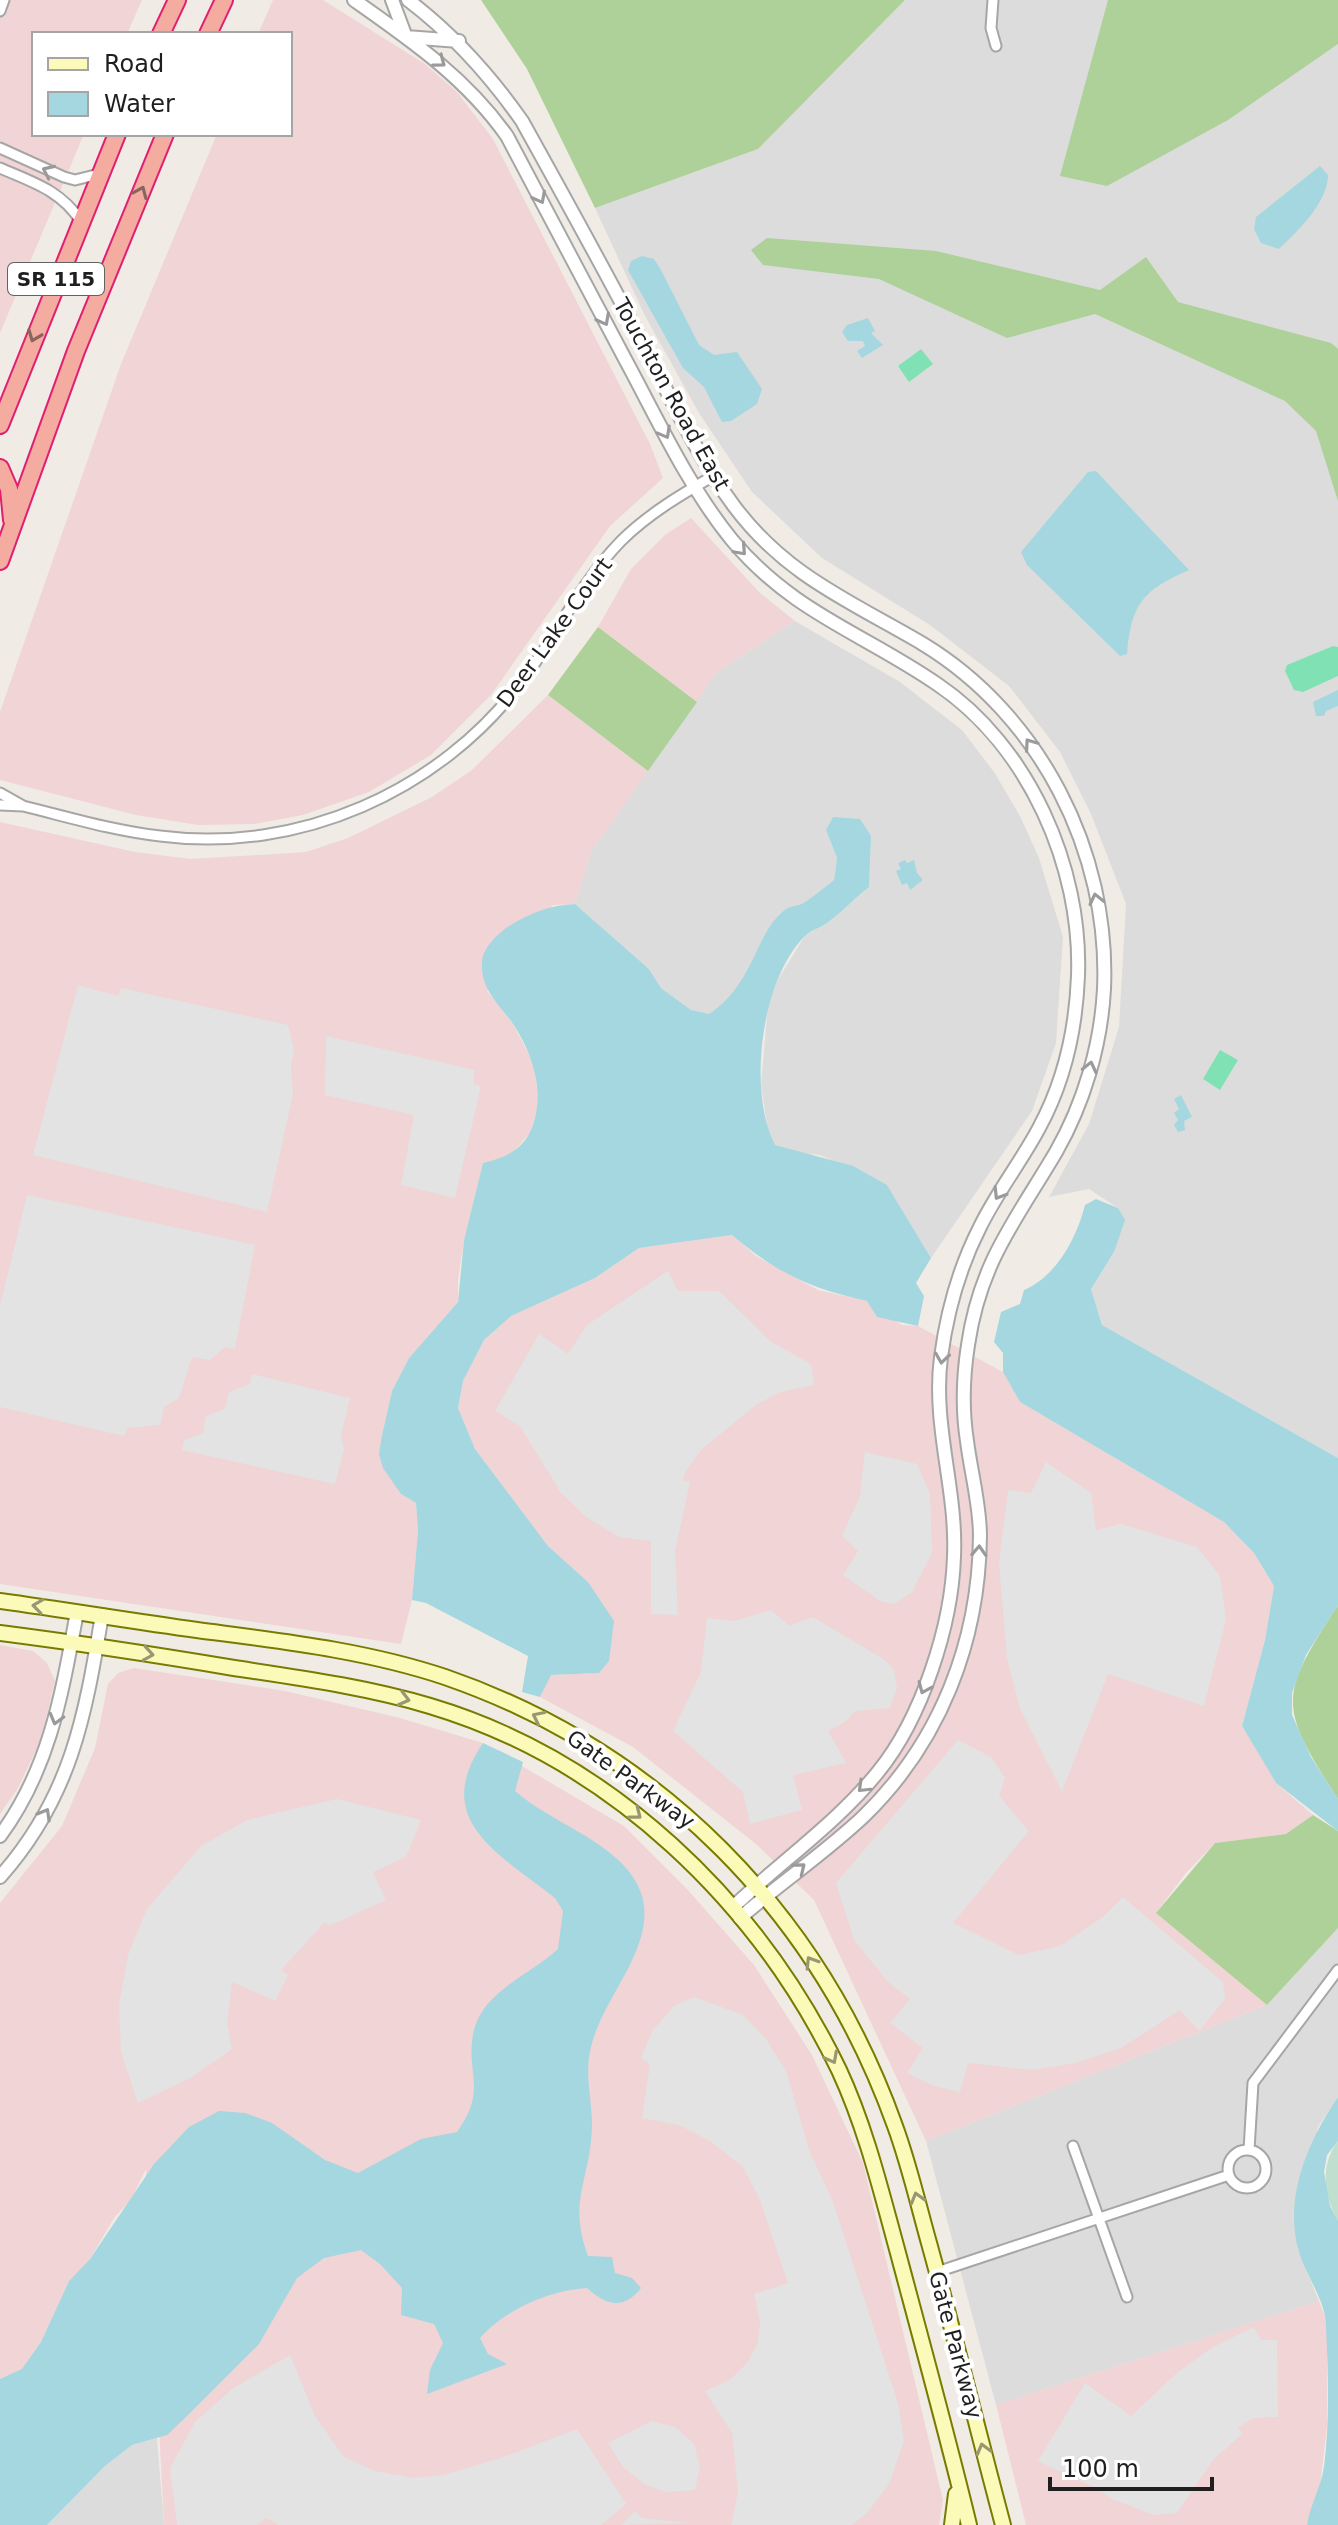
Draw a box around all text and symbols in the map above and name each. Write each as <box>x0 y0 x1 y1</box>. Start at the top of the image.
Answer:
legend <box>32 32 292 136</box>
text: Road <box>104 50 164 78</box>
one-way arrow <box>431 53 446 67</box>
text: Water <box>104 90 175 118</box>
one-way arrow <box>42 165 57 181</box>
one-way arrow <box>131 186 147 200</box>
one-way arrow <box>530 190 545 205</box>
road number: SR 115 <box>8 263 104 295</box>
street label: Touchton Road East <box>608 293 735 495</box>
one-way arrow <box>595 311 610 326</box>
one-way arrow <box>27 328 44 342</box>
one-way arrow <box>655 425 670 439</box>
one-way arrow <box>731 540 746 555</box>
street label: Deer Lake Court <box>492 552 617 712</box>
one-way arrow <box>1025 739 1040 753</box>
one-way arrow <box>1088 893 1105 907</box>
one-way arrow <box>1081 1060 1098 1074</box>
one-way arrow <box>994 1185 1009 1199</box>
one-way arrow <box>934 1352 951 1365</box>
one-way arrow <box>970 1544 987 1557</box>
one-way arrow <box>32 1598 45 1615</box>
one-way arrow <box>142 1645 155 1662</box>
one-way arrow <box>917 1680 933 1694</box>
one-way arrow <box>397 1690 411 1706</box>
one-way arrow <box>49 1711 66 1725</box>
one-way arrow <box>532 1711 547 1727</box>
street label: Gate Parkway <box>562 1725 699 1834</box>
one-way arrow <box>858 1778 872 1793</box>
one-way arrow <box>627 1805 642 1819</box>
one-way arrow <box>36 1808 51 1822</box>
one-way arrow <box>791 1864 806 1878</box>
one-way arrow <box>806 1956 821 1971</box>
one-way arrow <box>823 2050 838 2064</box>
one-way arrow <box>909 2192 926 2206</box>
street label: Gate Parkway <box>924 2269 987 2422</box>
scale bar <box>1050 2441 1212 2491</box>
one-way arrow <box>976 2443 993 2457</box>
text: 100 m <box>1062 2455 1139 2483</box>

